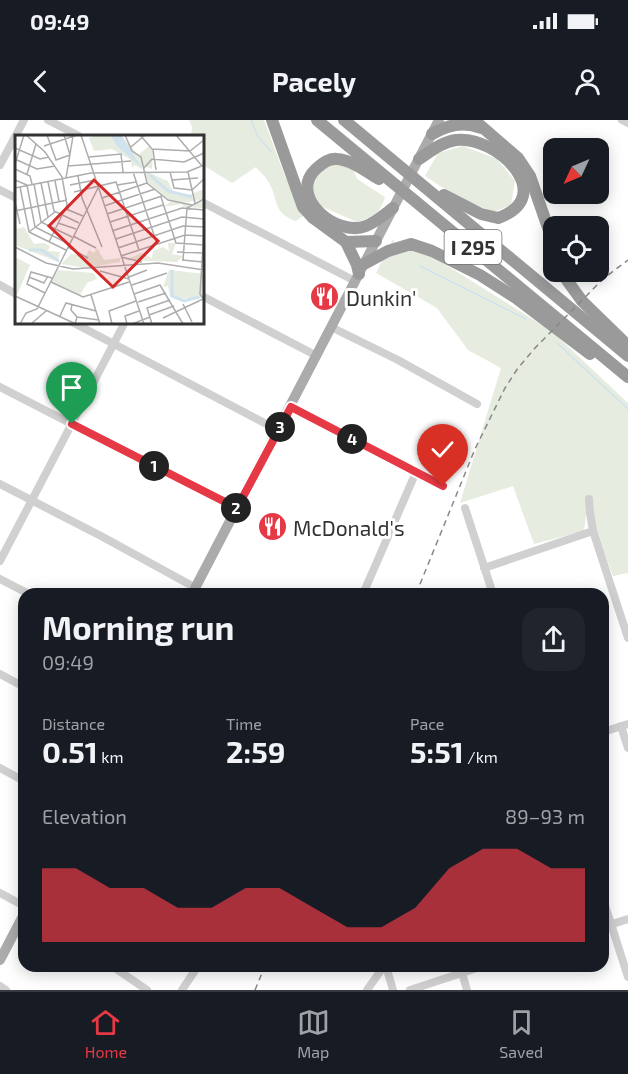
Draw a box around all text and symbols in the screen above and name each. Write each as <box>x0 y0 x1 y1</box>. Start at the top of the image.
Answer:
text: 09:49 <box>30 8 90 34</box>
icon: back <box>24 65 57 98</box>
text: Pacely <box>272 65 356 97</box>
icon: person <box>571 65 604 98</box>
inset map <box>15 135 204 324</box>
north arrow <box>543 138 609 204</box>
map controls <box>543 138 609 282</box>
button: locate <box>543 216 609 282</box>
road number: I 295 <box>444 230 502 264</box>
restaurant icon: Dunkin' <box>309 281 341 313</box>
place label: Dunkin' <box>346 285 416 310</box>
pin <box>46 362 97 424</box>
icon: arrive <box>55 371 88 404</box>
pin: 3 <box>265 412 295 442</box>
text: 3 <box>275 417 285 436</box>
pin: 4 <box>337 424 367 454</box>
pin <box>417 424 468 486</box>
text: 4 <box>347 429 357 448</box>
icon: check <box>426 433 459 466</box>
pin: 1 <box>139 451 169 481</box>
text: 1 <box>151 456 157 475</box>
pin: 2 <box>221 493 251 523</box>
text: 2 <box>231 498 241 517</box>
restaurant icon: McDonald's <box>256 511 288 543</box>
place label: McDonald's <box>293 515 405 540</box>
text: Morning run <box>42 607 234 647</box>
button: share <box>522 608 585 671</box>
text: 09:49 <box>42 650 94 674</box>
text: Distance <box>42 714 105 733</box>
text: Time <box>226 714 262 733</box>
text: Pace <box>410 714 444 733</box>
text: 0.51 <box>42 733 98 769</box>
text: 2:59 <box>226 733 285 769</box>
text: 5:51 <box>410 733 464 769</box>
text: km <box>98 747 124 766</box>
text: /km <box>464 747 498 766</box>
text: Elevation <box>42 804 127 828</box>
text: 89–93 m <box>505 804 585 828</box>
tab: Home <box>85 1006 127 1061</box>
tab: Map <box>297 1006 330 1061</box>
tab: Saved <box>499 1006 543 1061</box>

